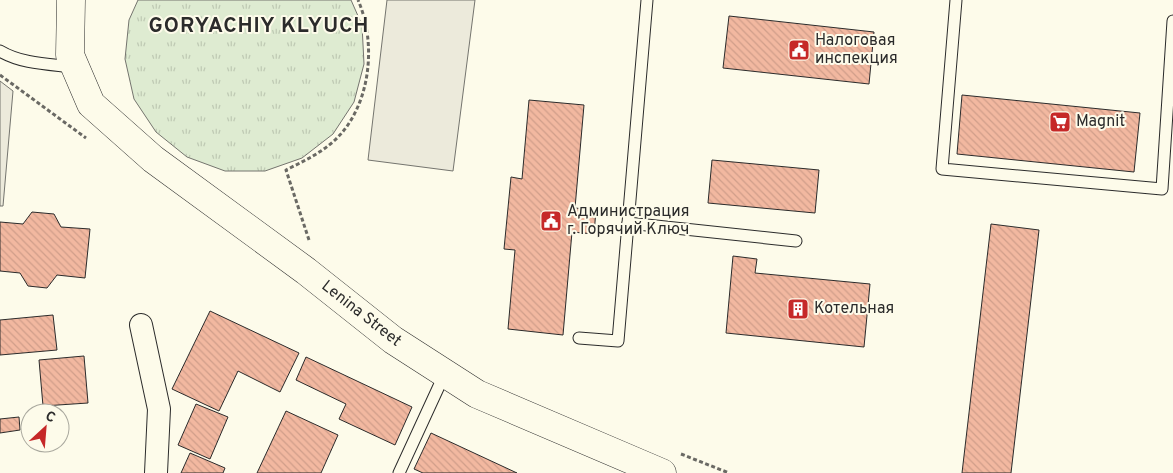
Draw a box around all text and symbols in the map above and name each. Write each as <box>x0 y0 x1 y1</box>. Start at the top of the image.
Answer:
district label: GORYACHIY KLYUCH <box>149 13 369 40</box>
place label: Налоговая инспекция <box>815 31 898 69</box>
public building icon: Налоговая инспекция <box>787 38 811 62</box>
supermarket icon: Magnit <box>1048 110 1072 134</box>
place label: Magnit <box>1076 112 1125 132</box>
place label: Администрация г. Горячий Ключ <box>567 202 689 240</box>
public building icon: Администрация г. Горячий Ключ <box>539 209 563 233</box>
street label: Lenina Street <box>317 277 405 351</box>
building icon: Котельная <box>786 297 810 321</box>
place label: Котельная <box>814 299 894 319</box>
north arrow <box>20 403 70 453</box>
text: С <box>42 408 58 427</box>

